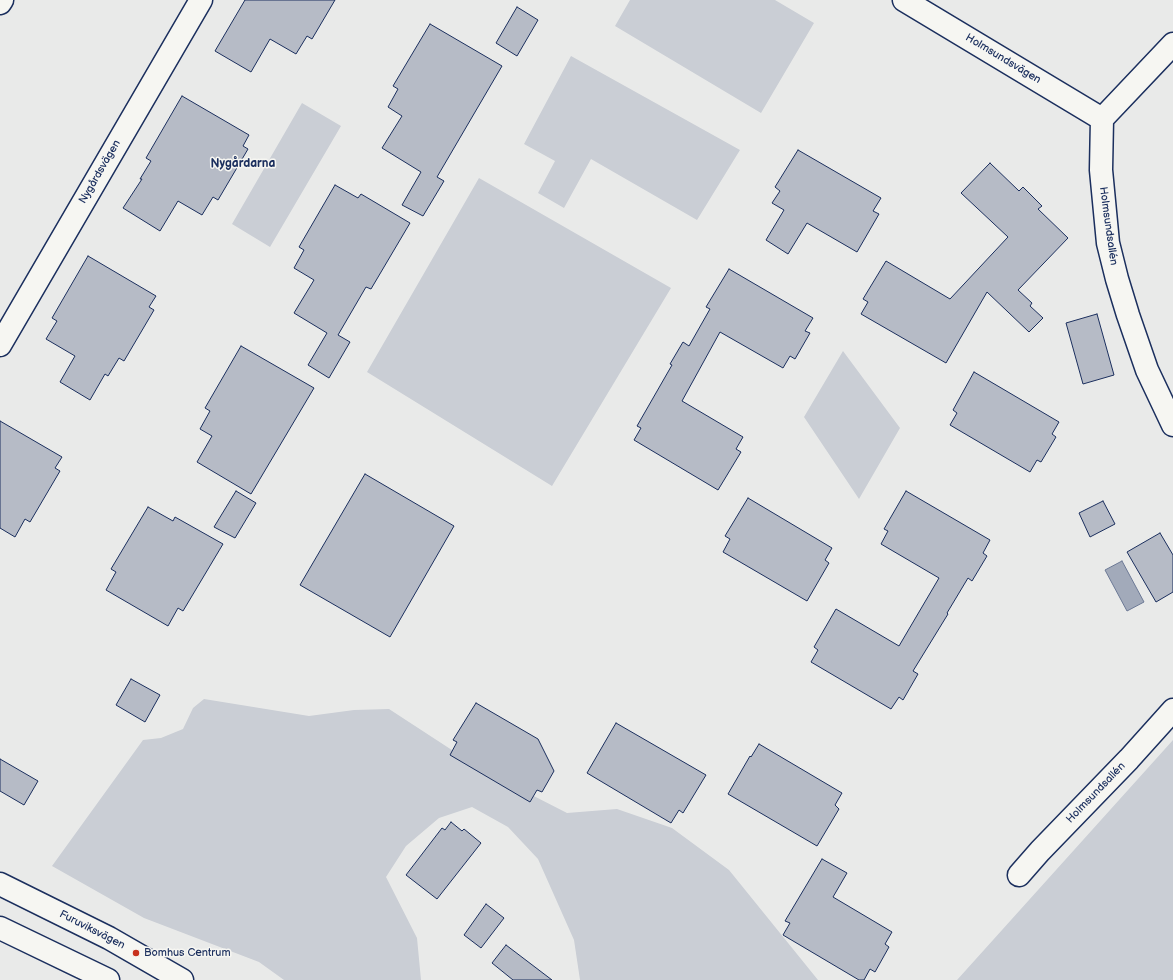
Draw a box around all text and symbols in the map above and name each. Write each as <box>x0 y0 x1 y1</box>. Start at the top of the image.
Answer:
street label: Holmsundsvägen <box>963 31 1043 87</box>
street label: Nygårdsvägen <box>76 138 124 206</box>
district label: Nygårdarna <box>211 157 275 171</box>
street label: Holmsundsallén <box>1096 186 1120 266</box>
street label: Holmsundsallén <box>1064 760 1128 826</box>
street label: Furuviksvägen <box>57 908 127 952</box>
place label: Bomhus Centrum <box>144 946 231 960</box>
marker: Bomhus Centrum <box>131 948 141 958</box>

